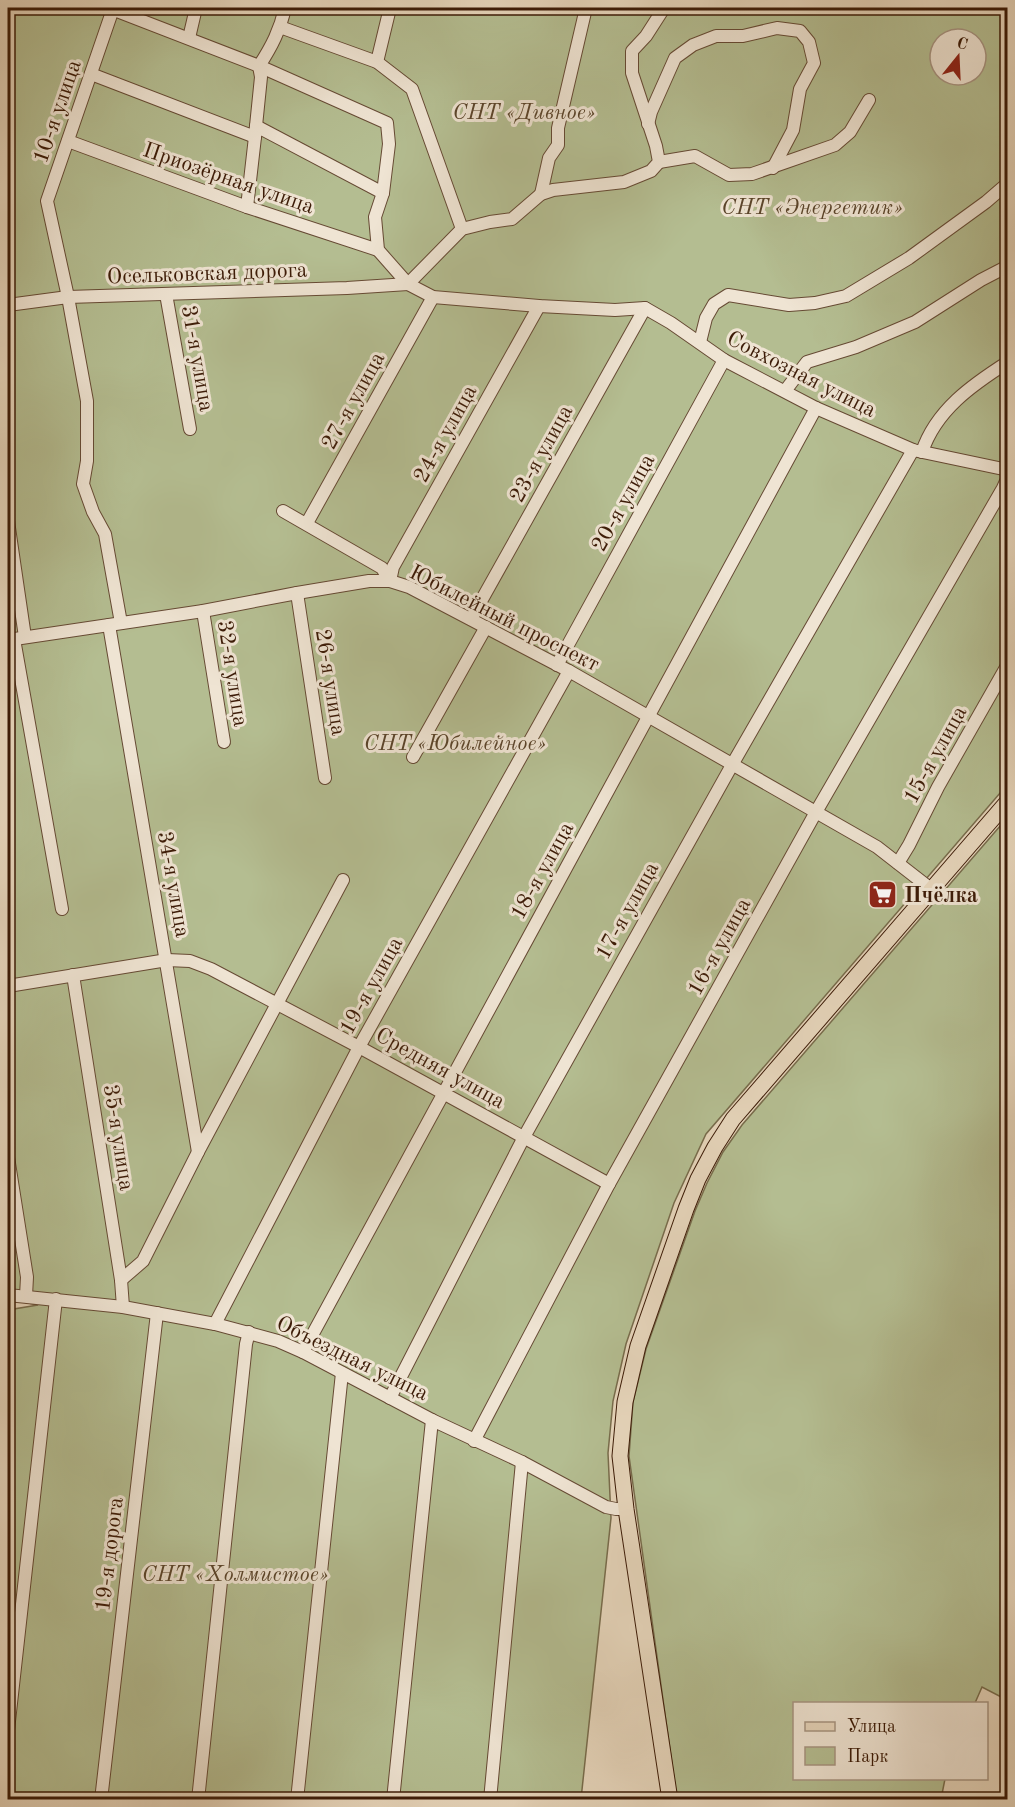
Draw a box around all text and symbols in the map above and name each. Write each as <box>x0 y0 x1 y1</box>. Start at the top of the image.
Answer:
north arrow <box>928 27 988 87</box>
text: С <box>955 35 970 54</box>
street label: 10-я улица <box>30 57 86 166</box>
park label: СНТ «Дивное» <box>453 102 595 124</box>
street label: Приозёрная улица <box>140 139 317 219</box>
park label: СНТ «Энергетик» <box>721 197 903 219</box>
street label: Осельковская дорога <box>106 259 308 288</box>
street label: 31-я улица <box>177 303 217 413</box>
street label: Совхозная улица <box>723 328 879 422</box>
street label: 27-я улица <box>318 348 389 453</box>
street label: 24-я улица <box>410 381 481 486</box>
street label: 23-я улица <box>506 401 577 506</box>
street label: 20-я улица <box>588 450 659 555</box>
street label: Юбилейный проспект <box>406 561 603 676</box>
street label: 32-я улица <box>213 618 251 728</box>
street label: 26-я улица <box>311 627 349 737</box>
street label: 15-я улица <box>900 702 971 807</box>
park label: СНТ «Юбилейное» <box>364 733 546 755</box>
street label: 18-я улица <box>507 818 578 923</box>
street label: 34-я улица <box>153 829 193 939</box>
street label: 17-я улица <box>592 858 663 963</box>
supermarket icon: Пчёлка <box>867 878 899 910</box>
place label: Пчёлка <box>904 885 978 907</box>
street label: 16-я улица <box>684 894 755 999</box>
street label: 19-я улица <box>336 933 407 1038</box>
street label: Средняя улица <box>372 1024 509 1113</box>
street label: 35-я улица <box>99 1082 137 1192</box>
street label: Объездная улица <box>273 1312 432 1405</box>
street label: 19-я дорога <box>92 1496 128 1613</box>
park label: СНТ «Холмистое» <box>142 1564 328 1586</box>
legend <box>793 1702 988 1780</box>
text: Улица <box>847 1718 896 1736</box>
text: Парк <box>847 1748 888 1766</box>

